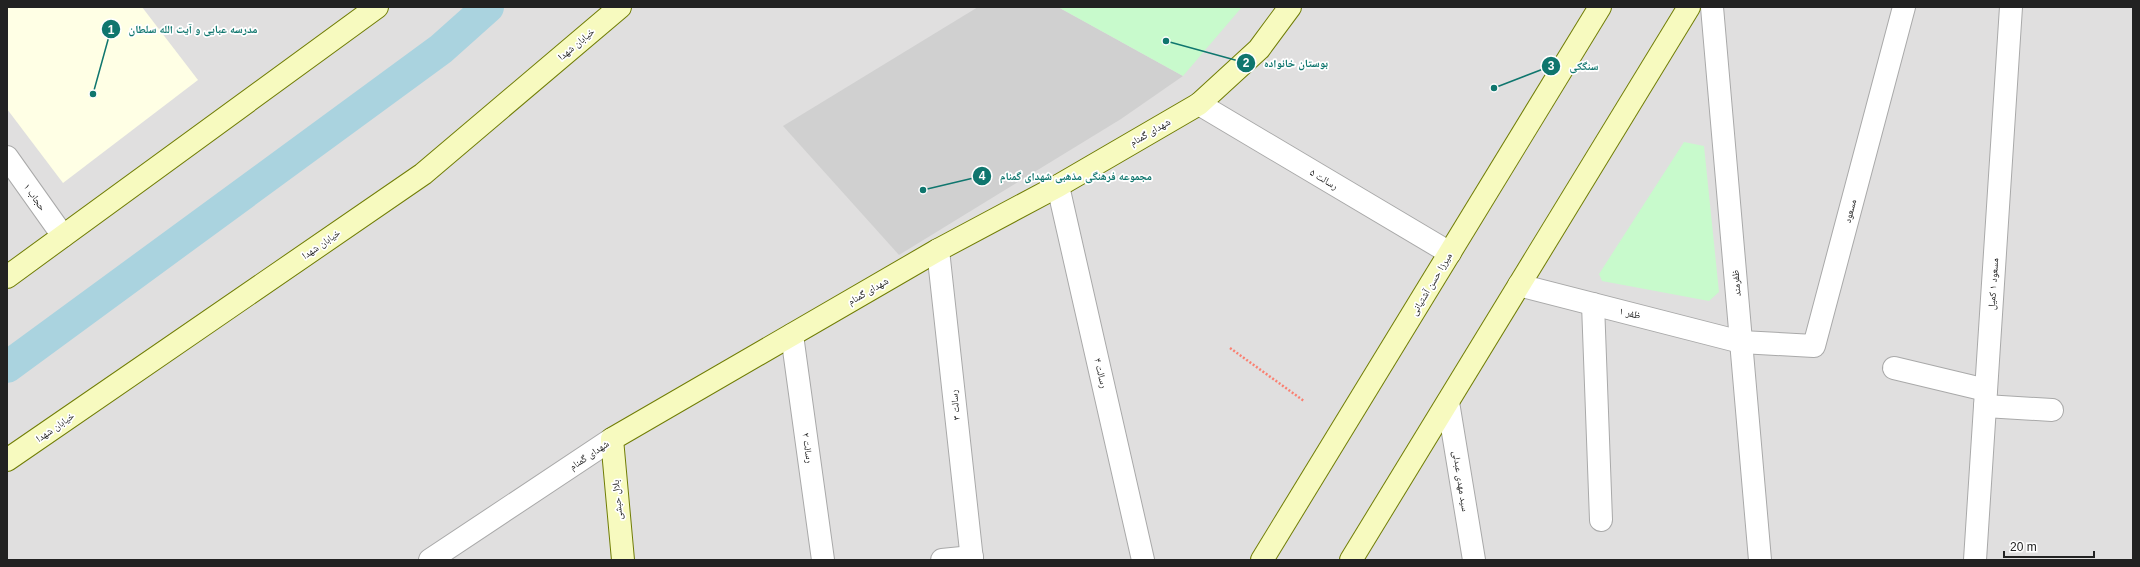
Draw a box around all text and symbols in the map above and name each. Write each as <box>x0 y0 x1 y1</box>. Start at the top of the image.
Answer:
callout: مدرسه عبایی و آیت الله سلطان <box>101 18 266 41</box>
text: 1 <box>108 23 115 37</box>
text: مدرسه عبایی و آیت الله سلطان <box>129 23 257 37</box>
street label: خیابان شهدا <box>556 25 597 63</box>
callout: بوستان خانواده <box>1236 52 1336 75</box>
callout: سنگکی <box>1541 55 1606 78</box>
text: 2 <box>1243 56 1250 70</box>
text: بوستان خانواده <box>1264 57 1328 71</box>
text: 3 <box>1548 59 1555 73</box>
text: سنگکی <box>1570 60 1599 74</box>
street label: شهدای گمنام <box>1128 116 1174 150</box>
callout: مجموعه فرهنگی مذهبی شهدای گمنام <box>972 165 1160 188</box>
street label: رسالت ۵ <box>1308 166 1340 192</box>
text: 4 <box>979 169 986 183</box>
text: مجموعه فرهنگی مذهبی شهدای گمنام <box>1000 170 1152 184</box>
street label: حجاب ۱ <box>21 181 49 213</box>
street label: مسعود <box>1842 197 1859 224</box>
street label: خیابان شهدا <box>300 227 343 262</box>
street label: میرزا حسن آشتیانی <box>1408 250 1455 318</box>
street label: مسعود ۱ کمیل <box>1986 257 2001 310</box>
street label: ظفرمند <box>1729 269 1743 297</box>
street label: شهدای گمنام <box>846 275 892 309</box>
street label: ظفر ۱ <box>1618 305 1642 321</box>
street label: رسالت ۴ <box>1092 357 1110 389</box>
street label: رسالت ۳ <box>948 389 962 421</box>
street label: خیابان شهدا <box>34 410 77 445</box>
street label: رسالت ۲ <box>800 432 816 464</box>
street label: شهدای گمنام <box>567 438 612 474</box>
street label: سید مهدی عبدلی <box>1450 450 1471 513</box>
street label: بلال حبشی <box>610 479 625 521</box>
scale bar <box>2004 533 2094 559</box>
text: 20 m <box>2010 540 2037 554</box>

